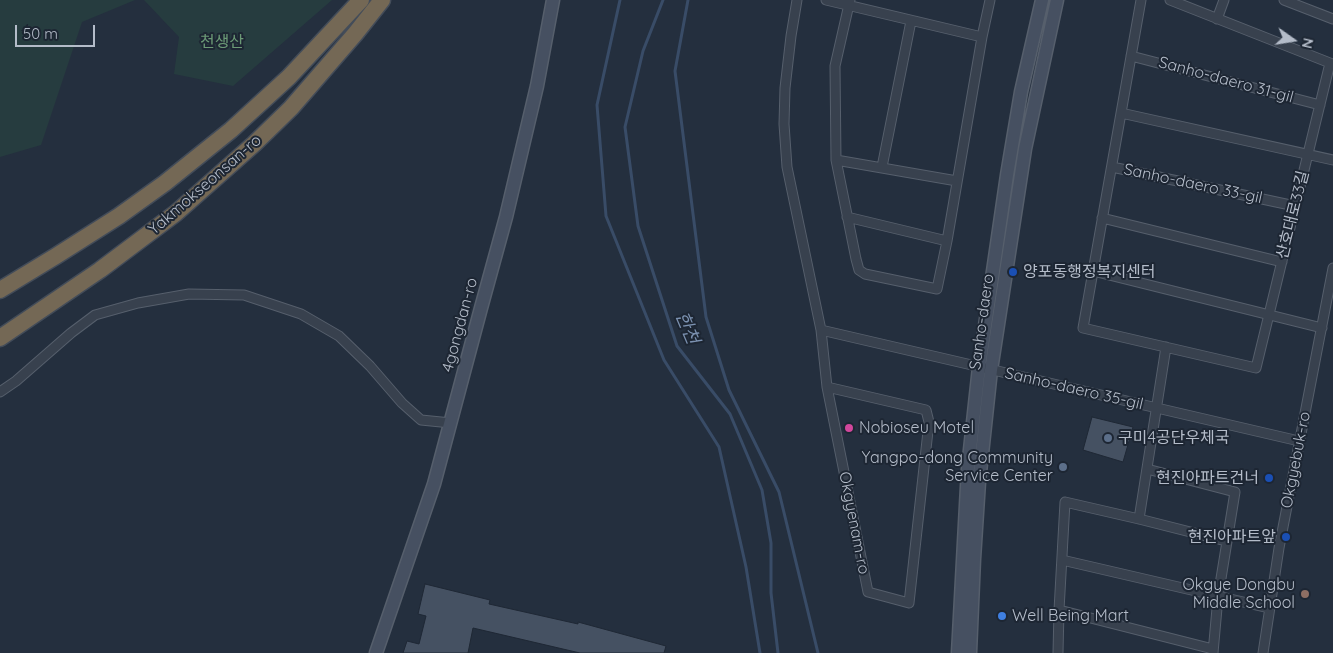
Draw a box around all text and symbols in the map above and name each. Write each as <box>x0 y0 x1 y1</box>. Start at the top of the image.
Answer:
scale bar <box>18 15 98 47</box>
north arrow <box>1268 15 1318 65</box>
text: 50 m <box>23 24 58 43</box>
park label: 천생산 <box>200 32 244 52</box>
text: N <box>1298 36 1318 50</box>
street label: Sanho-daero 31-gil <box>1156 53 1296 107</box>
street label: Yakmokseonsan-ro <box>145 131 265 239</box>
street label: Sanho-daero 33-gil <box>1122 160 1264 208</box>
street label: 산호대로33길 <box>1273 169 1313 261</box>
place label: 양포동행정복지센터 <box>1023 262 1155 282</box>
marker: 양포동행정복지센터 <box>1007 266 1019 278</box>
street label: Sanho-daero <box>966 273 998 371</box>
street label: 4gongdan-ro <box>438 276 482 374</box>
water label: 한천 <box>671 309 703 347</box>
street label: Sanho-daero 35-gil <box>1003 364 1145 414</box>
street label: Okgyebuk-ro <box>1277 410 1315 510</box>
place label: Nobioseu Motel <box>859 418 974 438</box>
marker: Nobioseu Motel <box>843 422 855 434</box>
place label: 구미4공단우체국 <box>1118 428 1229 448</box>
marker: 구미4공단우체국 <box>1102 432 1114 444</box>
place label: Yangpo-dong Community Service Center <box>861 448 1053 486</box>
marker: Yangpo-dong Community Service Center <box>1057 461 1069 473</box>
place label: 현진아파트건너 <box>1156 468 1259 488</box>
street label: Okgyenam-ro <box>835 470 873 576</box>
marker: 현진아파트건너 <box>1263 472 1275 484</box>
place label: 현진아파트앞 <box>1188 527 1276 547</box>
marker: 현진아파트앞 <box>1280 531 1292 543</box>
place label: Okgye Dongbu Middle School <box>1182 575 1295 613</box>
marker: Okgye Dongbu Middle School <box>1299 588 1311 600</box>
place label: Well Being Mart <box>1012 606 1129 626</box>
marker: Well Being Mart <box>996 610 1008 622</box>

